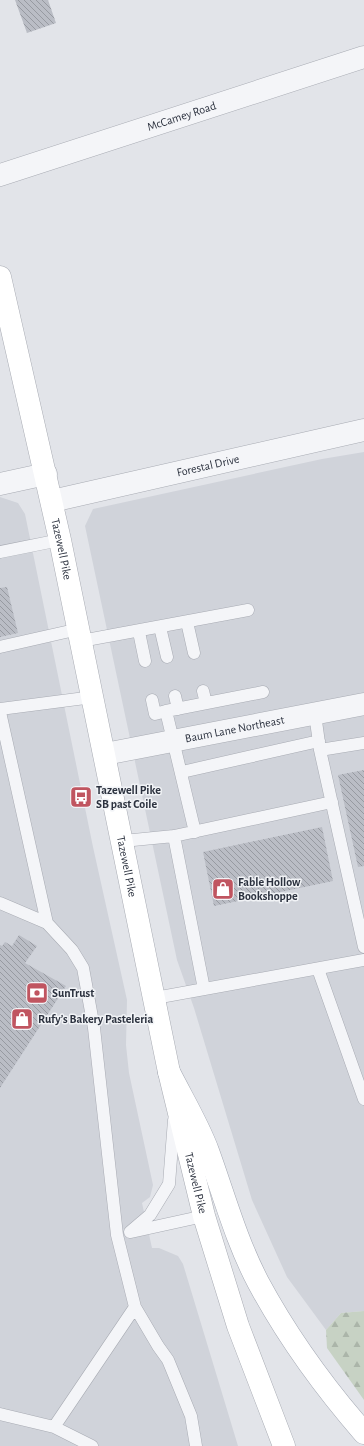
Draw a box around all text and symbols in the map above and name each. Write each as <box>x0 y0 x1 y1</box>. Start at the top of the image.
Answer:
street label: McCamey Road <box>146 99 218 133</box>
street label: Forestal Drive <box>176 453 240 478</box>
street label: Tazewell Pike <box>49 517 74 581</box>
street label: Baum Lane Northeast <box>184 713 285 744</box>
bus stop icon: Tazewell Pike SB past Coile <box>68 784 94 810</box>
place label: Tazewell Pike SB past Coile <box>96 784 161 810</box>
street label: Tazewell Pike <box>115 835 139 898</box>
shop icon: Fable Hollow Bookshoppe <box>210 876 236 902</box>
place label: Fable Hollow Bookshoppe <box>238 876 301 902</box>
bank icon: SunTrust <box>24 980 50 1006</box>
place label: SunTrust <box>52 987 94 999</box>
shop icon: Rufy’s Bakery Pasteleria <box>9 1006 35 1032</box>
place label: Rufy’s Bakery Pasteleria <box>38 1013 153 1026</box>
street label: Tazewell Pike <box>183 1151 209 1215</box>

